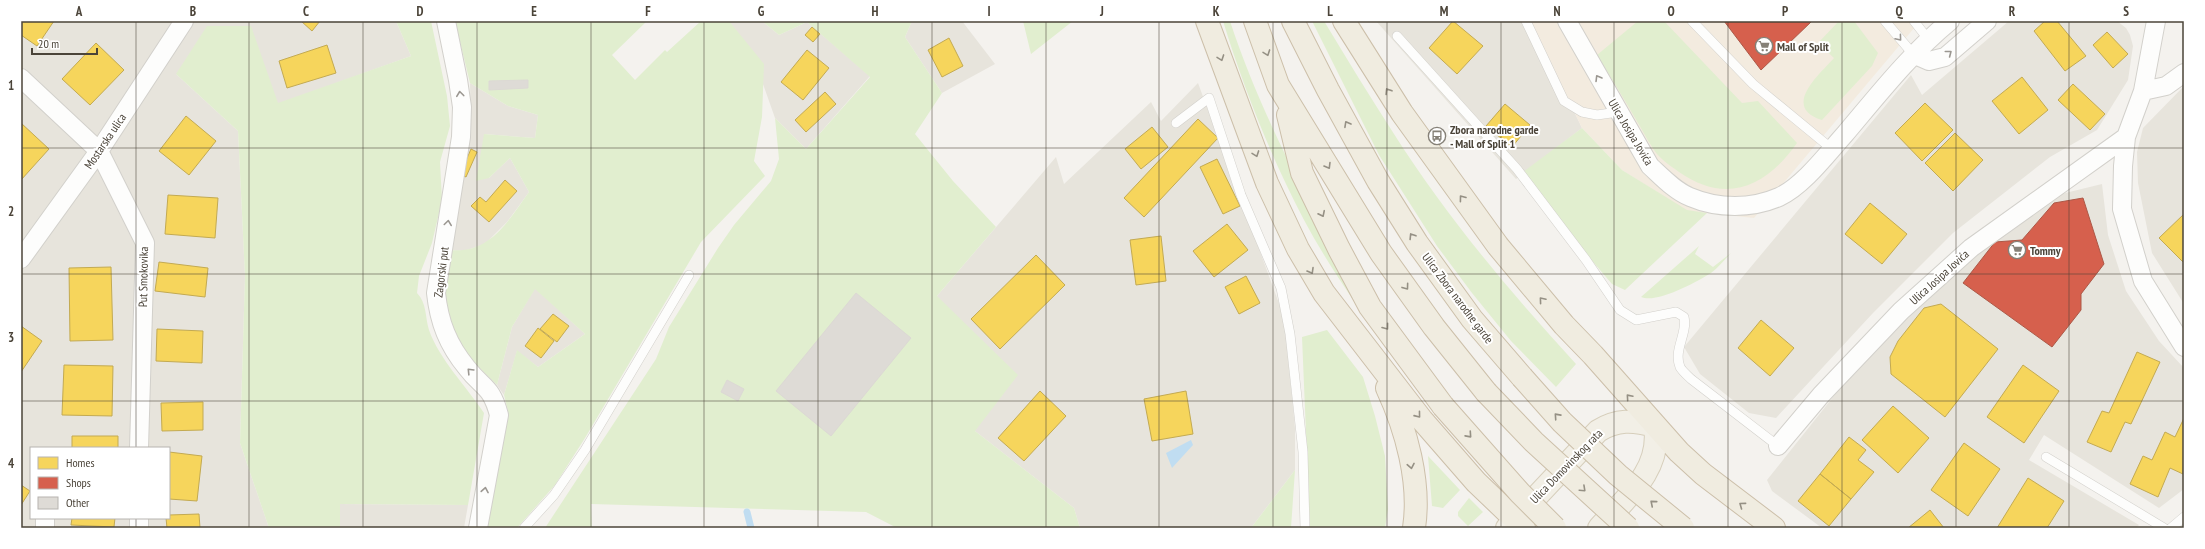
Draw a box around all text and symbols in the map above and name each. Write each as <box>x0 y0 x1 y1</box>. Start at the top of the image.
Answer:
text: A <box>75 3 83 20</box>
text: B <box>190 3 196 20</box>
text: C <box>303 3 309 20</box>
text: D <box>417 3 424 20</box>
text: E <box>531 3 537 20</box>
text: F <box>645 3 651 20</box>
text: G <box>758 3 765 20</box>
text: H <box>872 3 879 20</box>
text: I <box>987 3 991 20</box>
text: J <box>1099 3 1104 20</box>
text: K <box>1213 3 1220 20</box>
text: L <box>1327 3 1333 20</box>
text: M <box>1440 3 1449 20</box>
text: N <box>1553 3 1561 20</box>
text: O <box>1667 3 1675 20</box>
text: P <box>1782 3 1788 20</box>
text: Q <box>1895 3 1903 20</box>
text: R <box>2009 3 2016 20</box>
text: S <box>2123 3 2129 20</box>
scale bar <box>32 30 97 56</box>
one-way arrow <box>1895 33 1902 40</box>
text: 20 m <box>38 36 59 51</box>
supermarket icon: Mall of Split <box>1754 36 1774 56</box>
place label: Mall of Split <box>1777 39 1829 54</box>
one-way arrow <box>1262 49 1271 56</box>
one-way arrow <box>1944 51 1952 58</box>
one-way arrow <box>1216 54 1225 61</box>
one-way arrow <box>1596 75 1603 82</box>
text: 1 <box>8 77 14 94</box>
one-way arrow <box>1385 88 1393 95</box>
one-way arrow <box>456 91 465 97</box>
street label: Ulica Josipa Jovića <box>1605 96 1657 168</box>
street label: Mostarska ulica <box>81 110 129 172</box>
one-way arrow <box>1344 121 1351 128</box>
place label: Zbora narodne garde - Mall of Split 1 <box>1450 122 1539 151</box>
bus stop icon: Zbora narodne garde - Mall of Split 1 <box>1427 126 1447 146</box>
one-way arrow <box>1252 150 1260 157</box>
one-way arrow <box>1323 162 1331 169</box>
one-way arrow <box>1459 195 1467 202</box>
text: 2 <box>8 203 14 220</box>
one-way arrow <box>1317 210 1325 218</box>
one-way arrow <box>443 220 452 226</box>
one-way arrow <box>1410 233 1417 240</box>
supermarket icon: Tommy <box>2007 240 2027 260</box>
place label: Tommy <box>2030 243 2061 258</box>
street label: Zagorski put <box>430 245 452 298</box>
street label: Put Smokovika <box>135 246 151 307</box>
street label: Ulica Josipa Jovića <box>1906 246 1972 308</box>
street label: Ulica Zbora narodne garde <box>1419 250 1497 346</box>
one-way arrow <box>1307 267 1314 274</box>
one-way arrow <box>1401 283 1408 290</box>
one-way arrow <box>1540 297 1547 305</box>
one-way arrow <box>1381 323 1388 330</box>
text: 3 <box>8 329 14 346</box>
one-way arrow <box>467 368 475 376</box>
one-way arrow <box>1627 394 1634 401</box>
one-way arrow <box>1414 411 1421 418</box>
one-way arrow <box>1554 413 1561 421</box>
street label: Ulica Domovinskog rata <box>1527 425 1606 506</box>
one-way arrow <box>1464 430 1472 438</box>
legend <box>30 447 170 519</box>
text: 4 <box>8 455 15 472</box>
text: Homes <box>66 455 94 470</box>
one-way arrow <box>1406 463 1415 469</box>
text: Shops <box>66 475 91 490</box>
one-way arrow <box>1578 484 1586 491</box>
one-way arrow <box>480 486 489 493</box>
text: Other <box>66 495 90 510</box>
one-way arrow <box>1650 501 1658 508</box>
one-way arrow <box>1740 503 1747 510</box>

